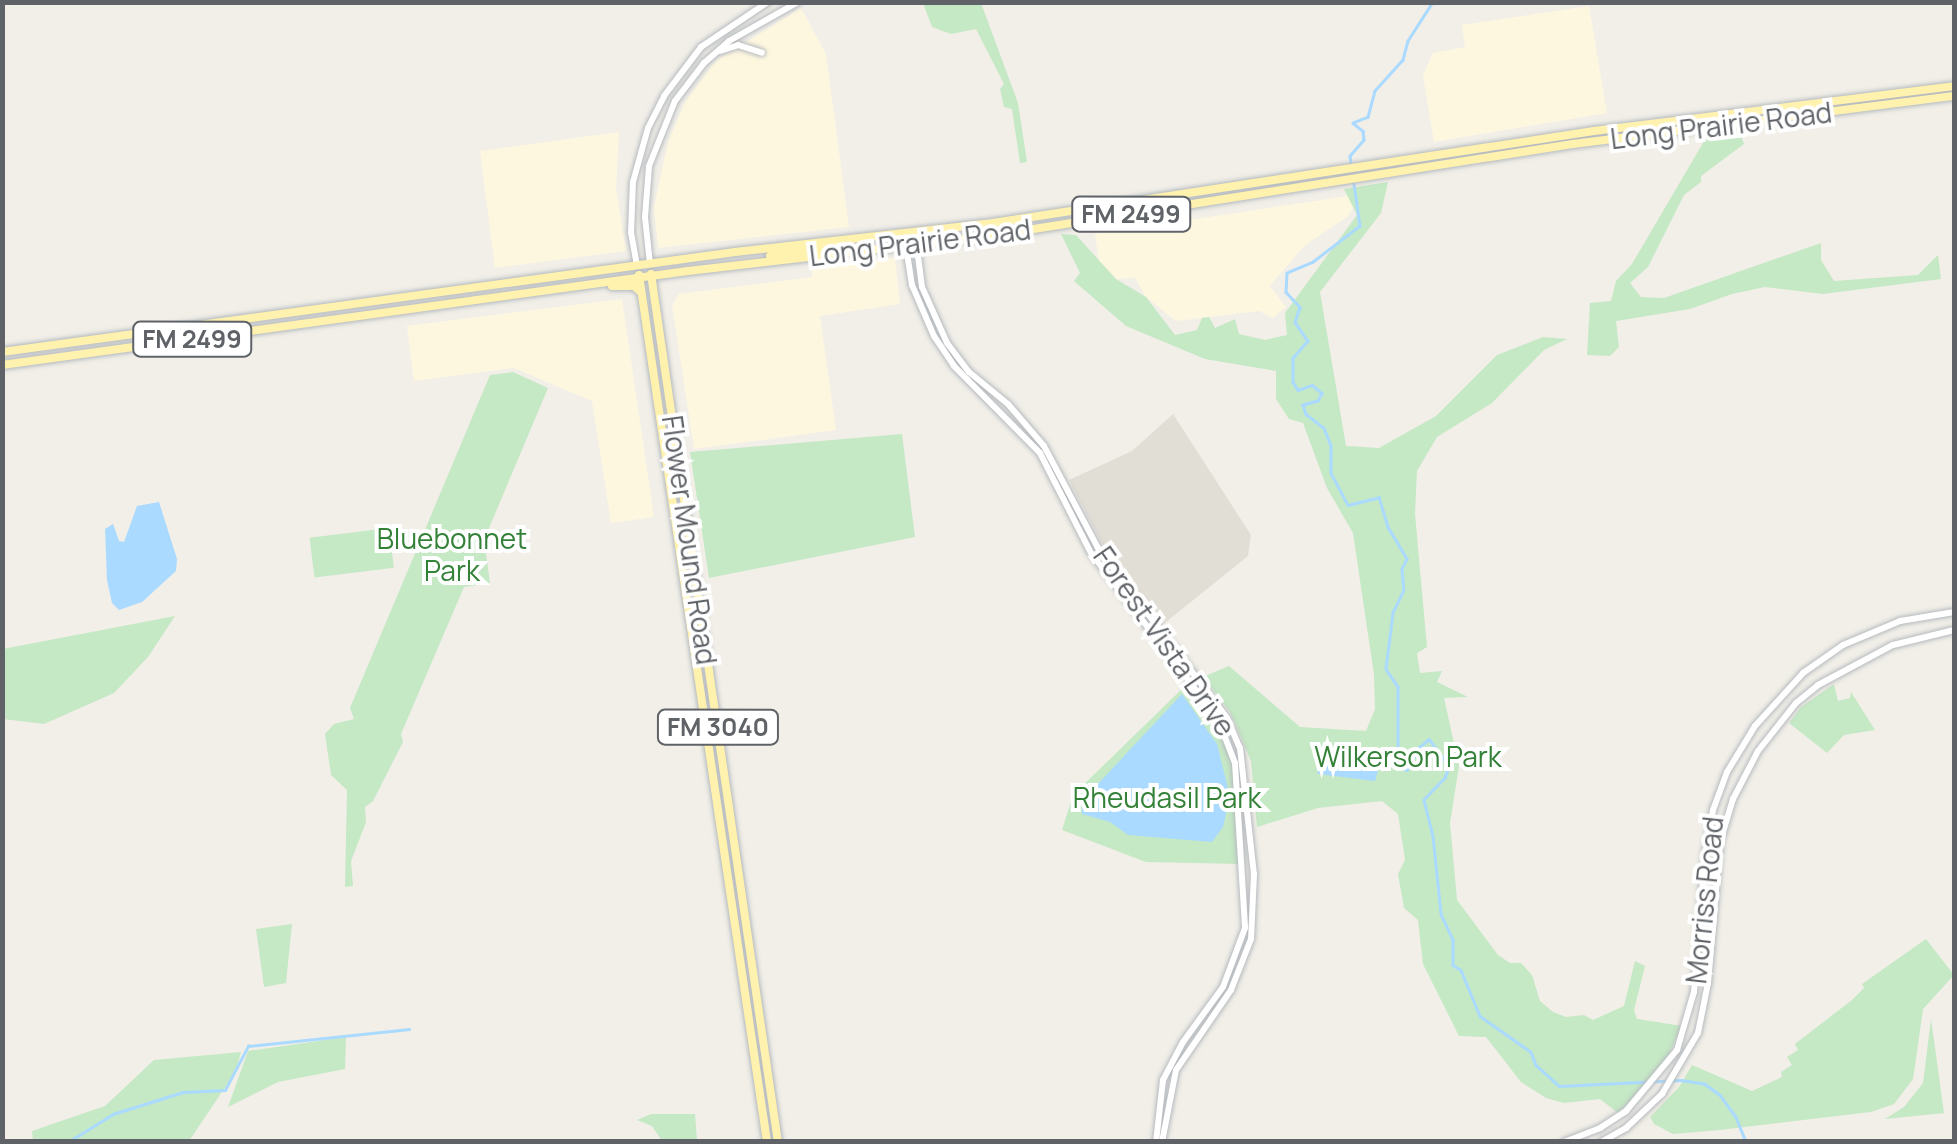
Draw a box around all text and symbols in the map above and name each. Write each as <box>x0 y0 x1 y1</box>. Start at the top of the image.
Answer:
street label: Long Prairie Road <box>1608 95 1834 155</box>
road number: FM 2499 <box>1071 194 1191 234</box>
street label: Long Prairie Road <box>807 212 1033 272</box>
road number: FM 2499 <box>132 319 252 359</box>
street label: Flower Mound Road <box>656 413 724 667</box>
park label: Bluebonnet Park <box>377 521 527 587</box>
street label: Forest Vista Drive <box>1087 540 1243 742</box>
road number: FM 3040 <box>656 707 780 747</box>
park label: Wilkerson Park <box>1314 739 1502 773</box>
park label: Rheudasil Park <box>1073 780 1261 814</box>
street label: Morriss Road <box>1679 815 1729 985</box>

